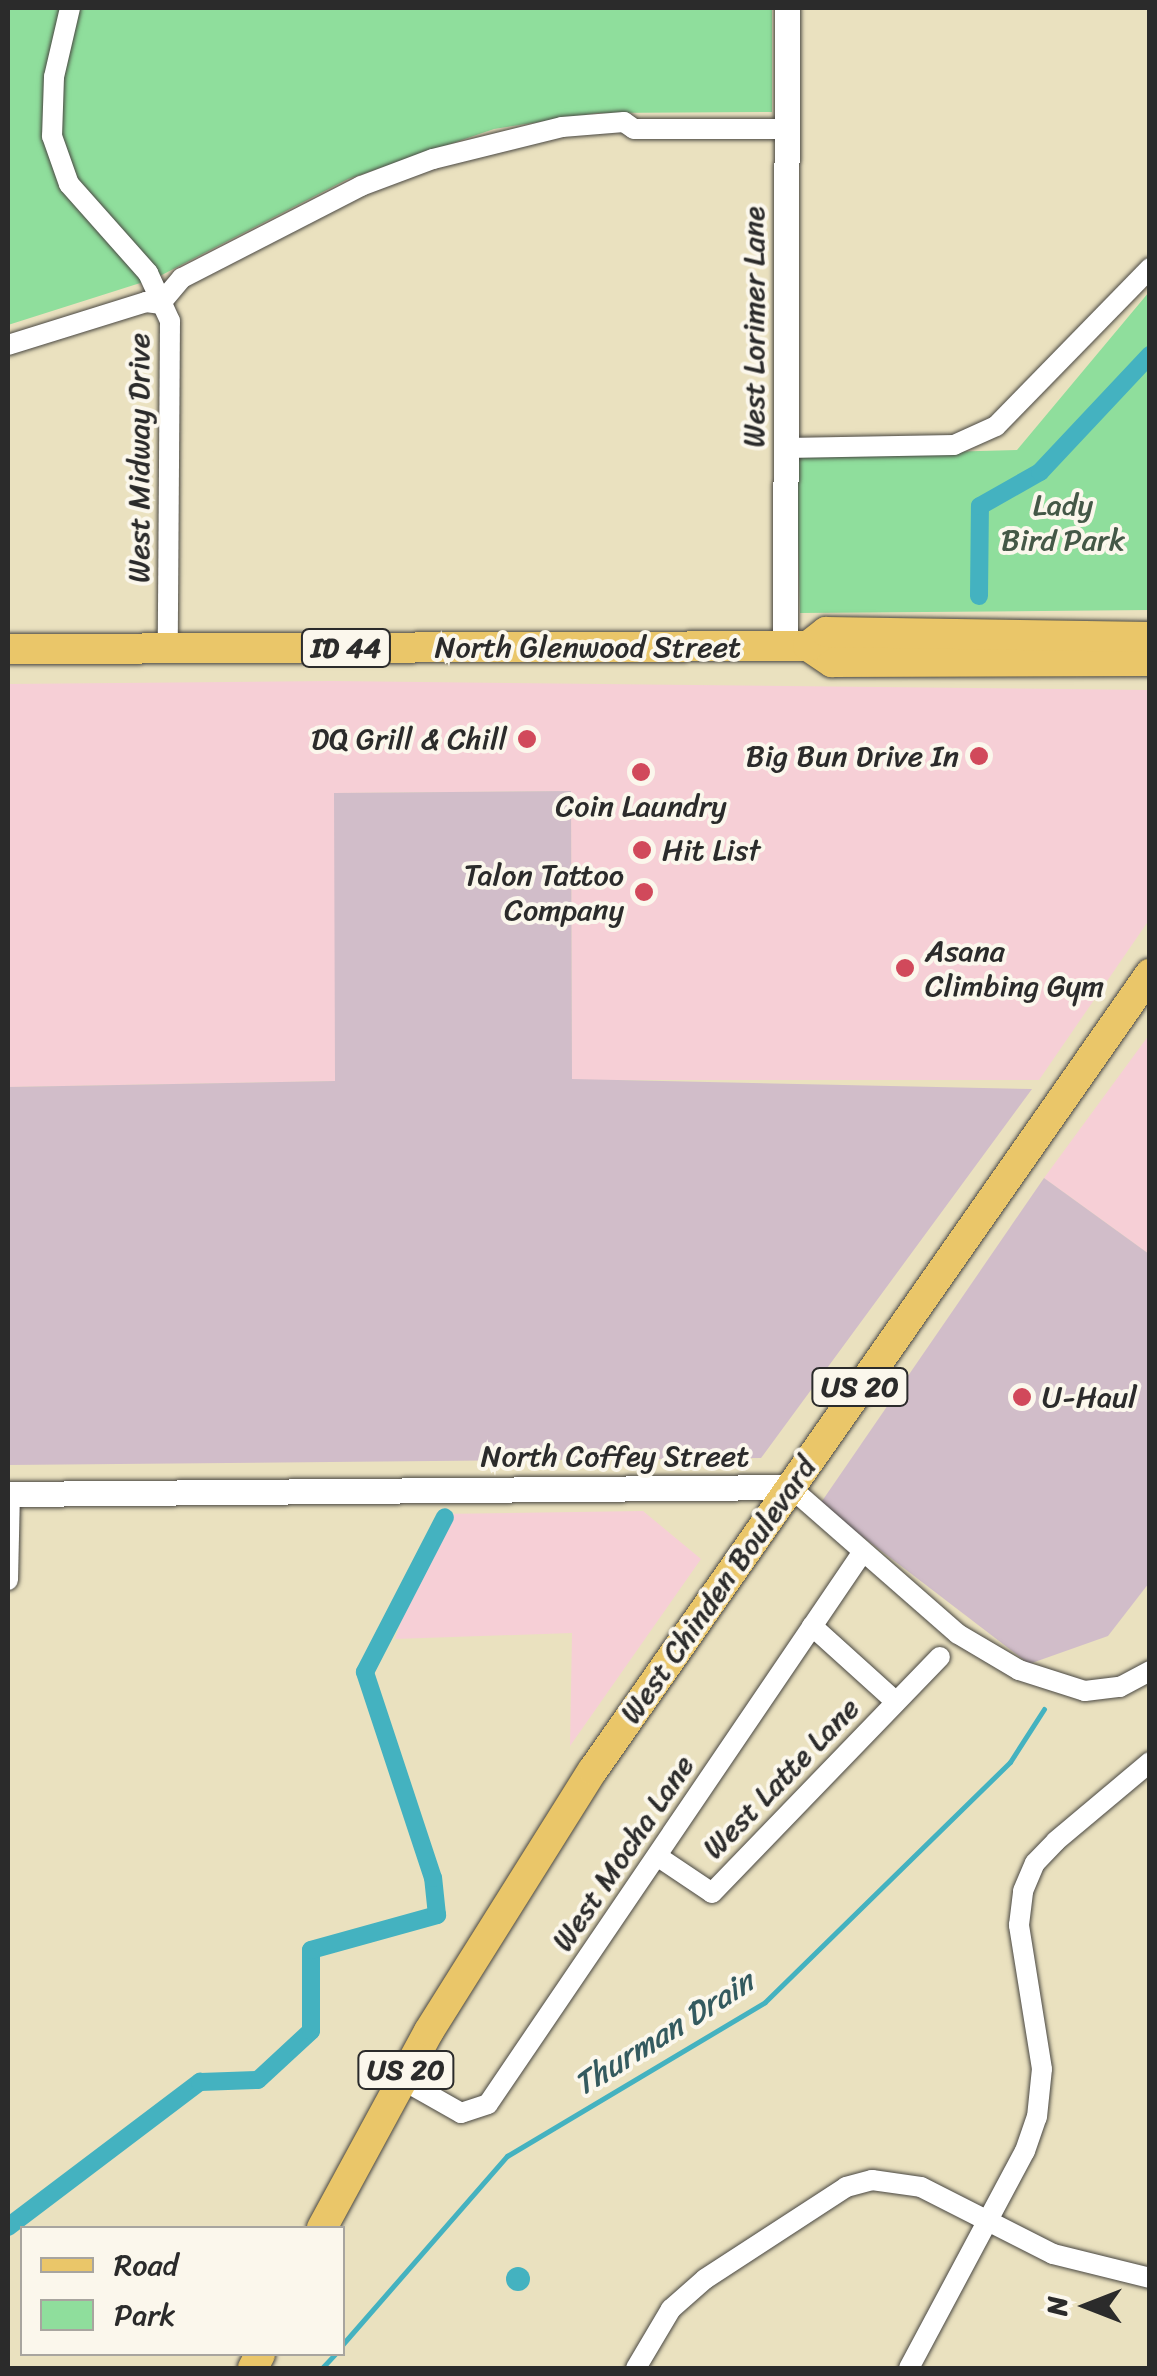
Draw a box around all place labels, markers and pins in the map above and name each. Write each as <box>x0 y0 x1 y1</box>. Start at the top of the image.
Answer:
place label: DQ Grill & Chill <box>311 721 507 757</box>
marker: DQ Grill & Chill <box>516 728 538 750</box>
place label: Big Bun Drive In <box>746 738 959 774</box>
marker: Big Bun Drive In <box>968 745 990 767</box>
marker: Coin Laundry <box>630 761 652 783</box>
place label: Coin Laundry <box>555 788 727 824</box>
place label: Hit List <box>662 832 761 868</box>
marker: Hit List <box>631 839 653 861</box>
place label: Talon Tattoo Company <box>463 857 624 928</box>
marker: Talon Tattoo Company <box>633 881 655 903</box>
place label: Asana Climbing Gym <box>925 933 1104 1004</box>
marker: Asana Climbing Gym <box>894 957 916 979</box>
place label: U-Haul <box>1042 1379 1137 1415</box>
marker: U-Haul <box>1011 1386 1033 1408</box>

